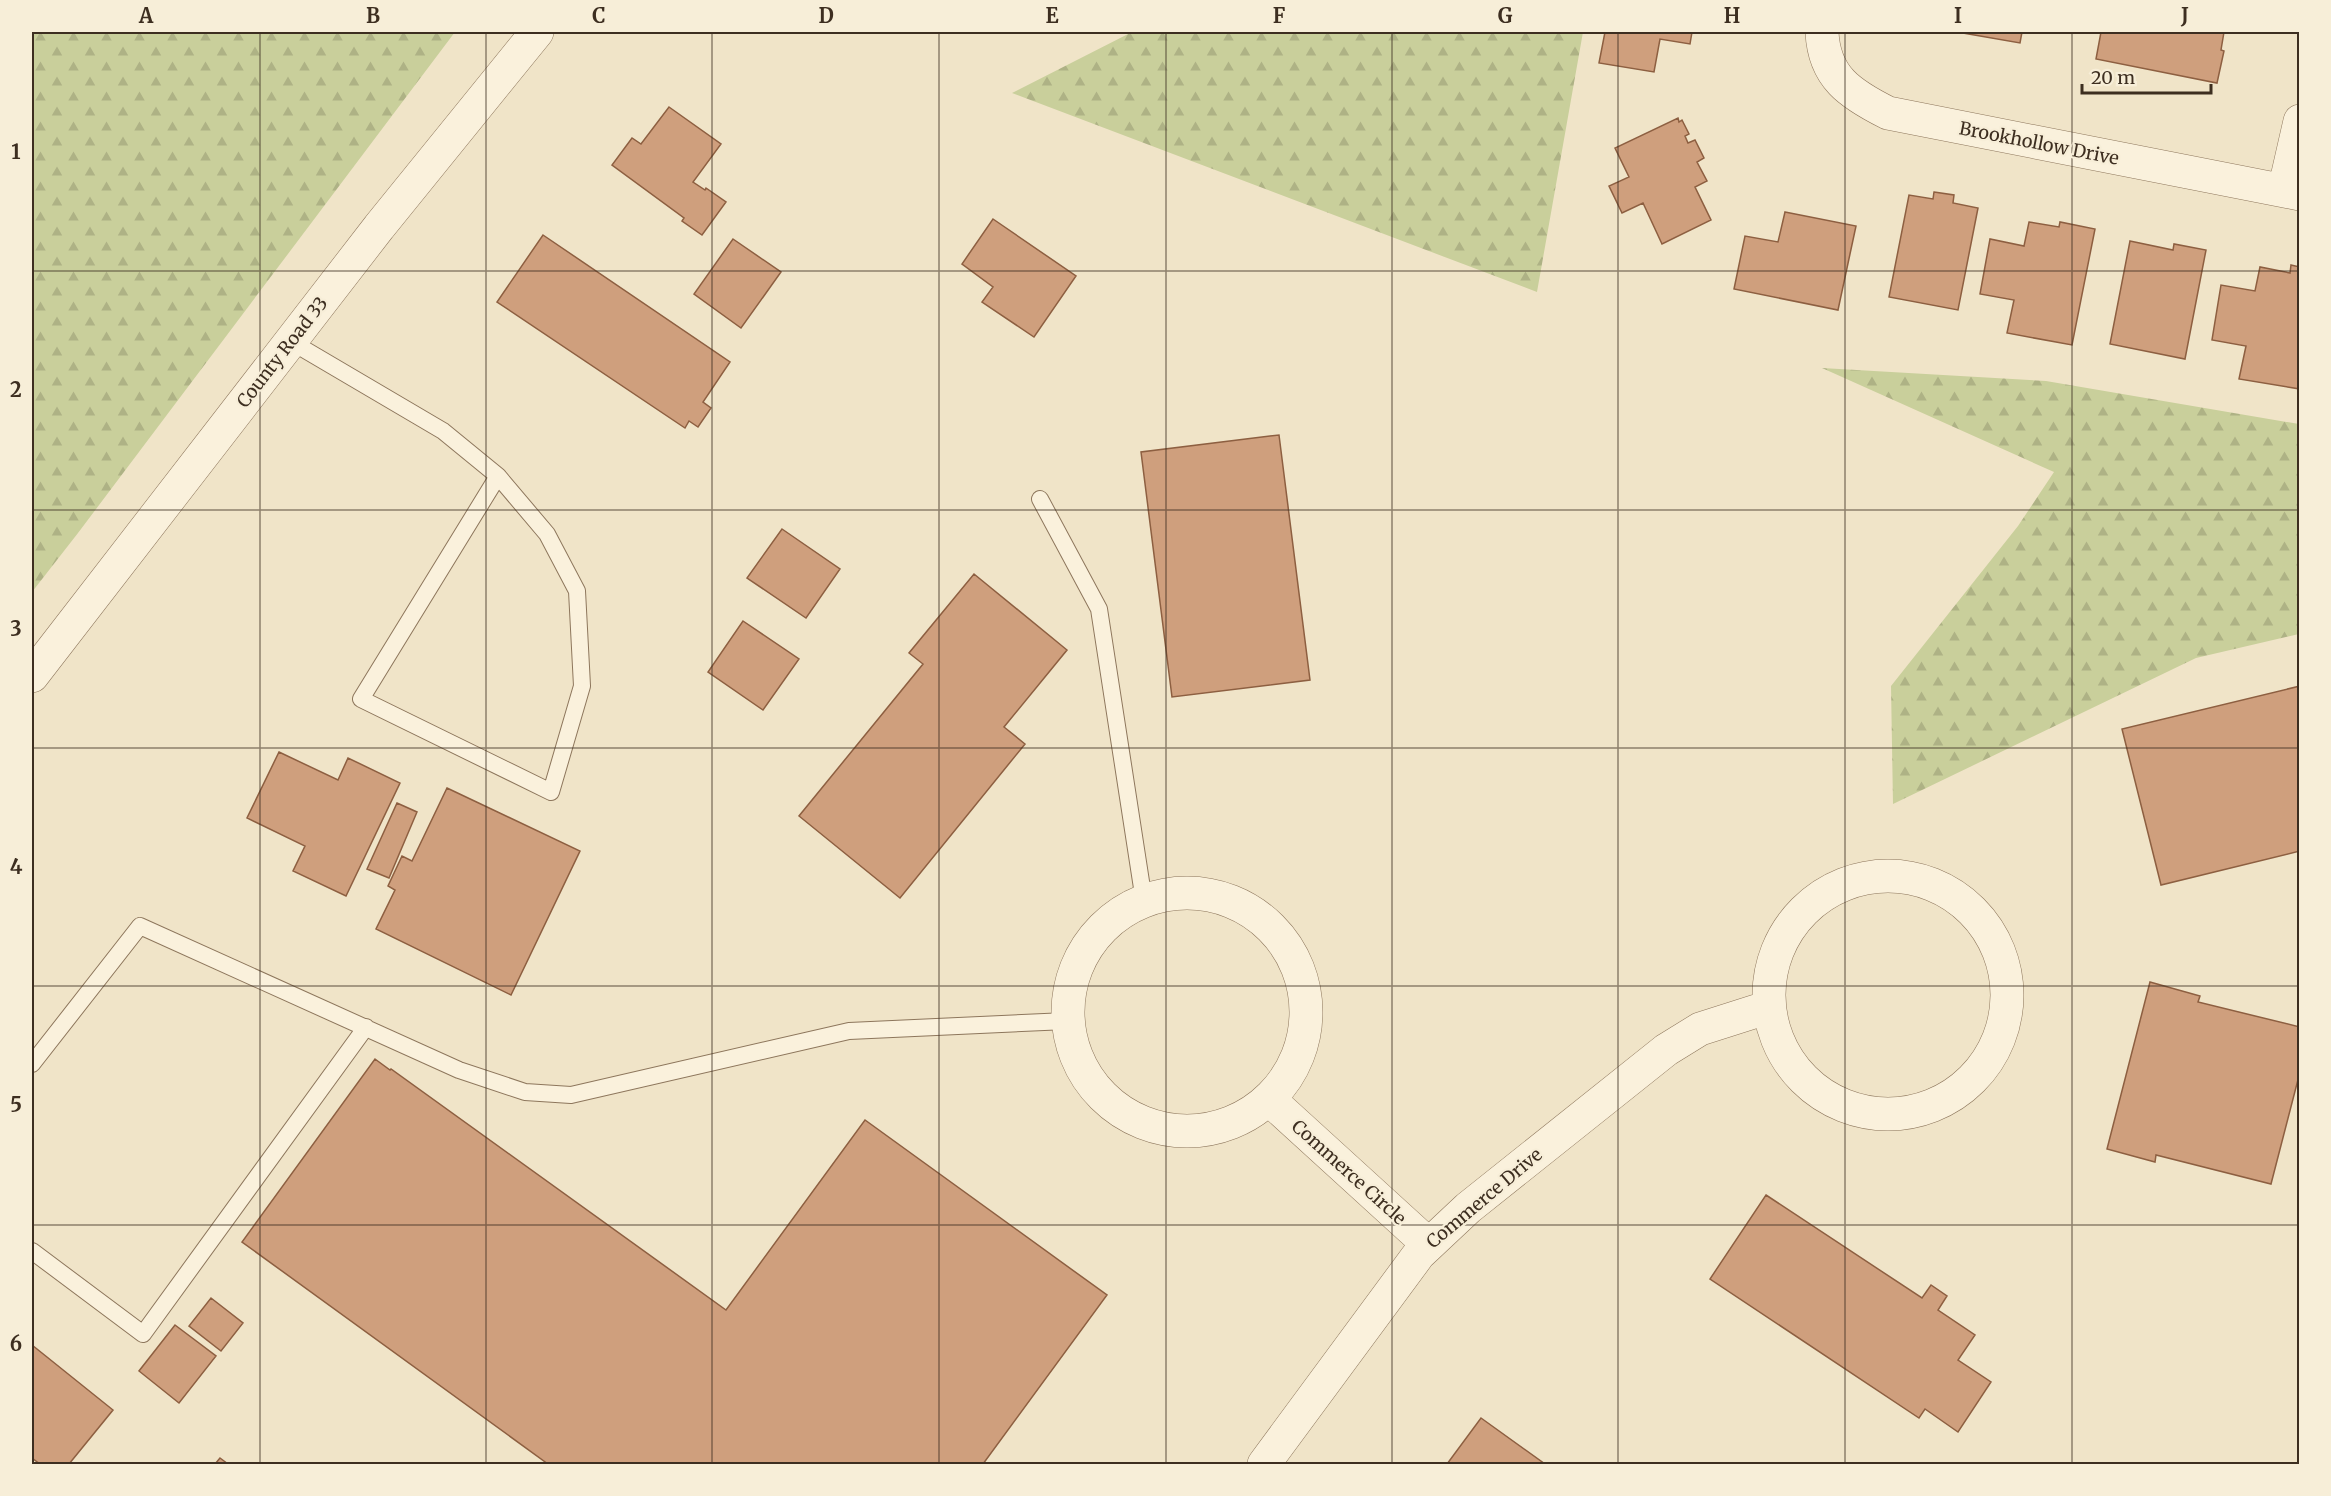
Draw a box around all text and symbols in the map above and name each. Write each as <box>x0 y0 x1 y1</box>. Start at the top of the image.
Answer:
text: A <box>138 3 154 28</box>
text: B <box>366 3 380 28</box>
text: C <box>592 3 606 28</box>
text: D <box>818 3 834 28</box>
text: E <box>1045 3 1059 28</box>
text: F <box>1273 3 1286 28</box>
text: G <box>1498 3 1513 28</box>
text: H <box>1724 3 1740 28</box>
text: I <box>1954 3 1962 28</box>
text: J <box>2180 3 2189 28</box>
scale bar <box>2082 57 2211 95</box>
text: 20 m <box>2091 66 2135 89</box>
street label: Brookhollow Drive <box>1957 116 2121 170</box>
text: 1 <box>11 139 21 164</box>
street label: County Road 33 <box>232 292 332 412</box>
text: 2 <box>10 377 22 402</box>
text: 3 <box>10 616 22 641</box>
text: 4 <box>10 854 23 879</box>
text: 5 <box>10 1092 22 1117</box>
street label: Commerce Circle <box>1287 1115 1411 1229</box>
street label: Commerce Drive <box>1421 1143 1547 1253</box>
text: 6 <box>10 1331 22 1356</box>

